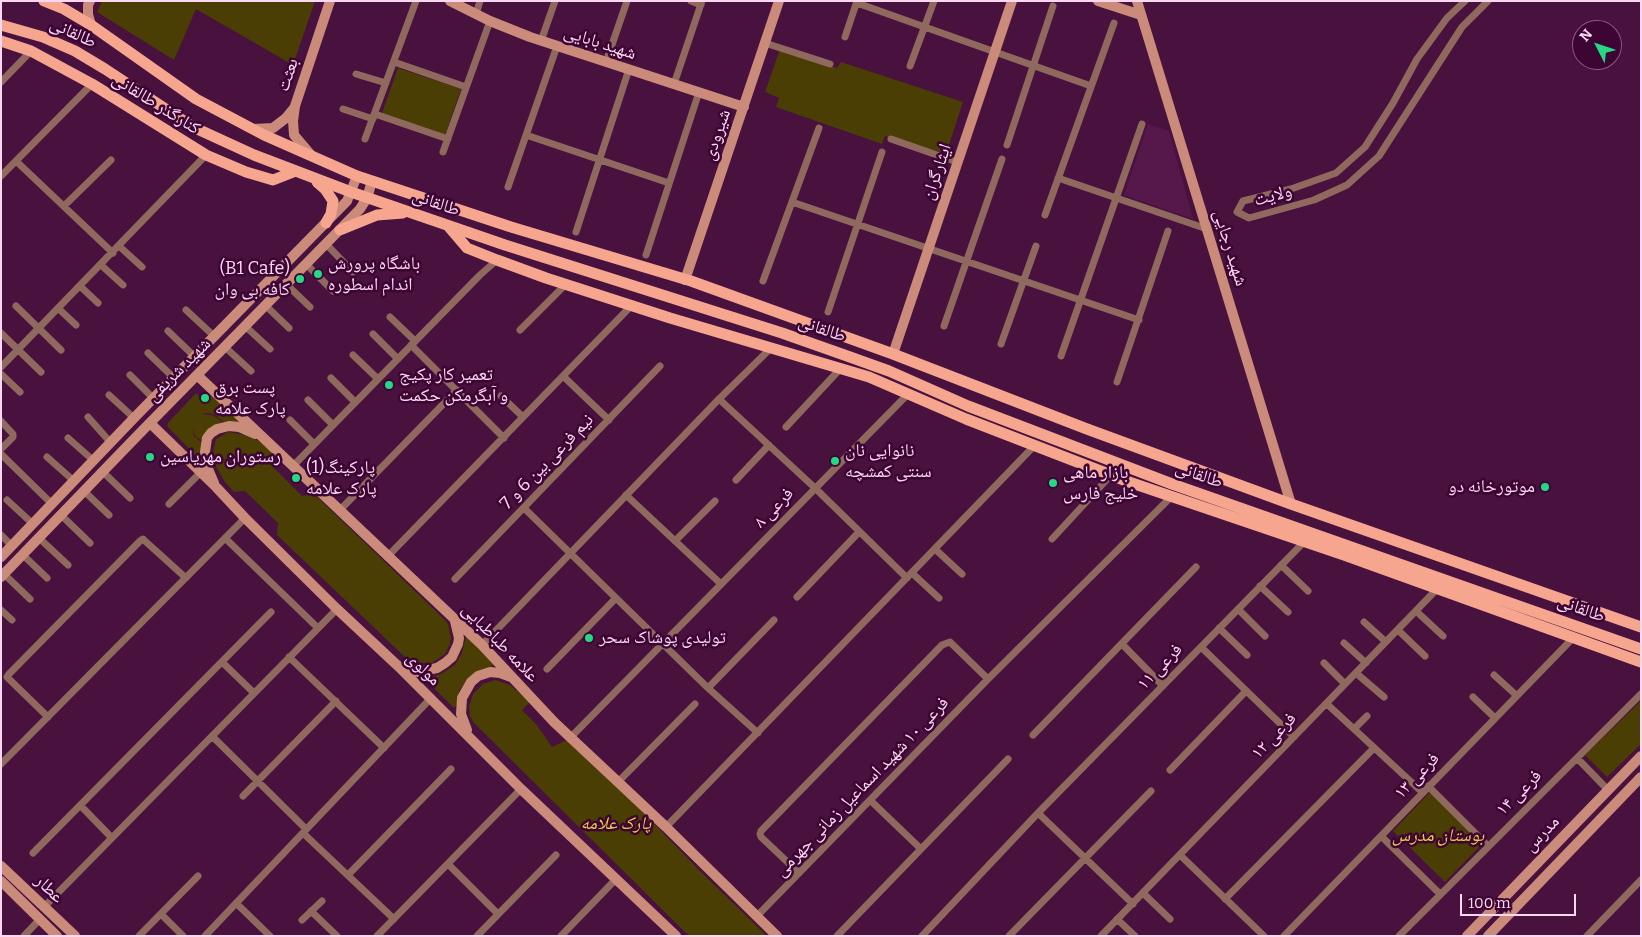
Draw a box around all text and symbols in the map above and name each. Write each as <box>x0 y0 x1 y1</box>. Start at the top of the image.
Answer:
street label: طالقانی <box>46 13 100 53</box>
north arrow <box>1572 20 1622 70</box>
street label: شهید بابایی <box>561 21 639 65</box>
text: N <box>1576 26 1596 45</box>
street label: بعثت <box>273 56 303 94</box>
street label: کنارگذر طالقانی <box>108 68 204 140</box>
street label: شیرودی <box>698 107 736 163</box>
street label: ایثارگران <box>917 141 957 203</box>
street label: ولایت <box>1252 181 1294 211</box>
street label: طالقانی <box>409 185 463 221</box>
street label: شهید رجایی <box>1208 207 1252 289</box>
place label: باشگاه پرورش اندام اسطوره <box>328 253 420 296</box>
place label: (B1 Cafe) کافه بی وان <box>215 258 290 300</box>
marker: باشگاه پرورش اندام اسطوره <box>312 268 324 280</box>
marker: (B1 Cafe) کافه بی وان <box>294 273 306 285</box>
street label: طالقانی <box>795 311 849 347</box>
street label: شهید شریفی <box>142 333 216 407</box>
place label: تعمیر کار پکیج و آبگرمکن حکمت <box>399 364 508 406</box>
place label: پست برق پارک علامه <box>215 377 286 419</box>
marker: تعمیر کار پکیج و آبگرمکن حکمت <box>383 379 395 391</box>
marker: پست برق پارک علامه <box>199 392 211 404</box>
street label: نیم فرعی بین 6 و 7 <box>496 409 598 515</box>
place label: نانوایی نان سنتی کمشچه <box>845 440 932 482</box>
place label: رستوران مهریاسین <box>160 446 281 468</box>
marker: رستوران مهریاسین <box>144 451 156 463</box>
marker: نانوایی نان سنتی کمشچه <box>829 455 841 467</box>
place label: پارکینگ(1) پارک علامه <box>306 457 377 499</box>
street label: طالقانی <box>1172 457 1226 493</box>
place label: بازار ماهی خلیج فارس <box>1063 462 1138 504</box>
marker: پارکینگ(1) پارک علامه <box>290 472 302 484</box>
place label: موتورخانه دو <box>1448 476 1535 498</box>
marker: بازار ماهی خلیج فارس <box>1047 477 1059 489</box>
marker: موتورخانه دو <box>1539 481 1551 493</box>
street label: فرعی ۸ <box>750 483 798 533</box>
street label: طالقانی <box>1554 590 1608 628</box>
street label: علامه طباطبایی <box>457 599 543 687</box>
place label: تولیدی پوشاک سحر <box>599 627 726 649</box>
marker: تولیدی پوشاک سحر <box>583 632 595 644</box>
street label: فرعی ۱۱ <box>1133 639 1187 695</box>
street label: مولوی <box>401 647 445 691</box>
street label: فرعی ۱۰ شهید اسماعیل زمانی جهرمی <box>770 693 954 881</box>
street label: فرعی ۱۲ <box>1247 708 1301 764</box>
street label: فرعی ۱۳ <box>1390 748 1444 804</box>
street label: فرعی ۱۴ <box>1492 766 1546 820</box>
street label: مدرس <box>1520 811 1564 857</box>
park label: پارک علامه <box>581 813 651 835</box>
park label: بوستان مدرس <box>1392 825 1484 847</box>
street label: عطار <box>30 870 68 908</box>
scale bar <box>1462 884 1578 916</box>
text: 100 m <box>1468 894 1511 912</box>

